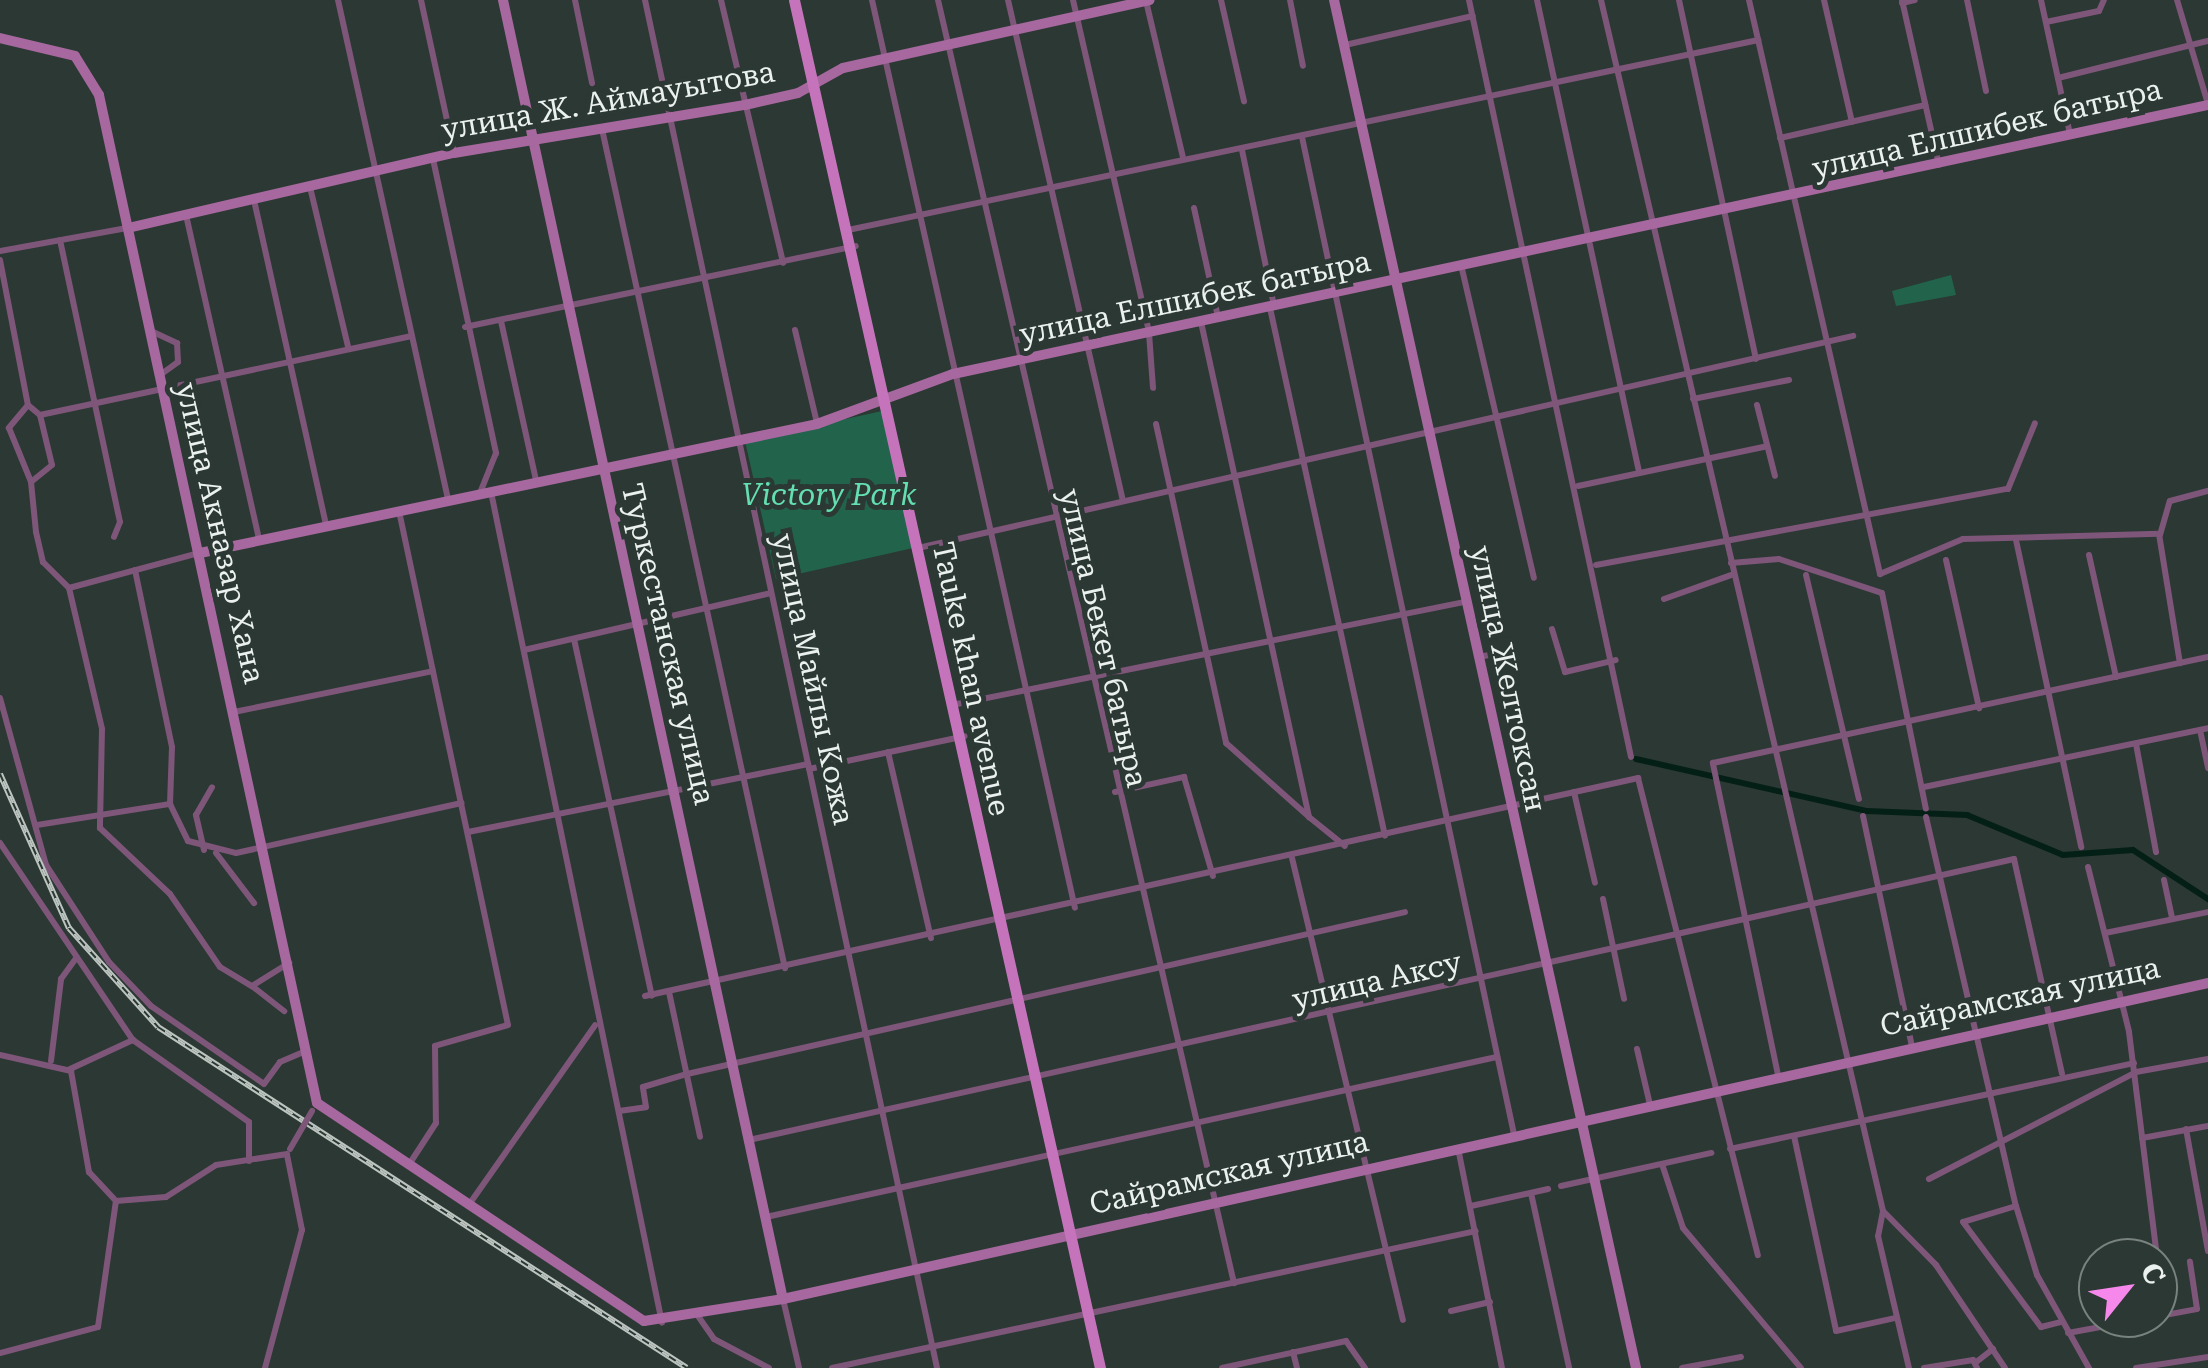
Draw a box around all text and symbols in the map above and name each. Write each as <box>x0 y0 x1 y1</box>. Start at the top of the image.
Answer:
street label: улица Ж. Аймауытова <box>438 54 778 148</box>
street label: улица Елшибек батыра <box>1809 71 2165 187</box>
street label: улица Елшибек батыра <box>1016 243 1374 353</box>
street label: улица Акназар Хана <box>168 379 272 687</box>
park label: Victory Park <box>742 477 916 513</box>
street label: Туркестанская улица <box>613 480 723 808</box>
street label: улица Бекет батыра <box>1051 485 1155 791</box>
street label: улица Майлы Кожа <box>765 530 861 828</box>
street label: Tauke khan avenue <box>924 539 1018 819</box>
street label: улица Желтоксан <box>1462 543 1554 815</box>
street label: улица Аксу <box>1289 944 1465 1018</box>
street label: Сайрамская улица <box>1877 950 2163 1044</box>
street label: Сайрамская улица <box>1086 1123 1372 1223</box>
north arrow <box>2078 1238 2178 1338</box>
text: С <box>2133 1257 2172 1290</box>

